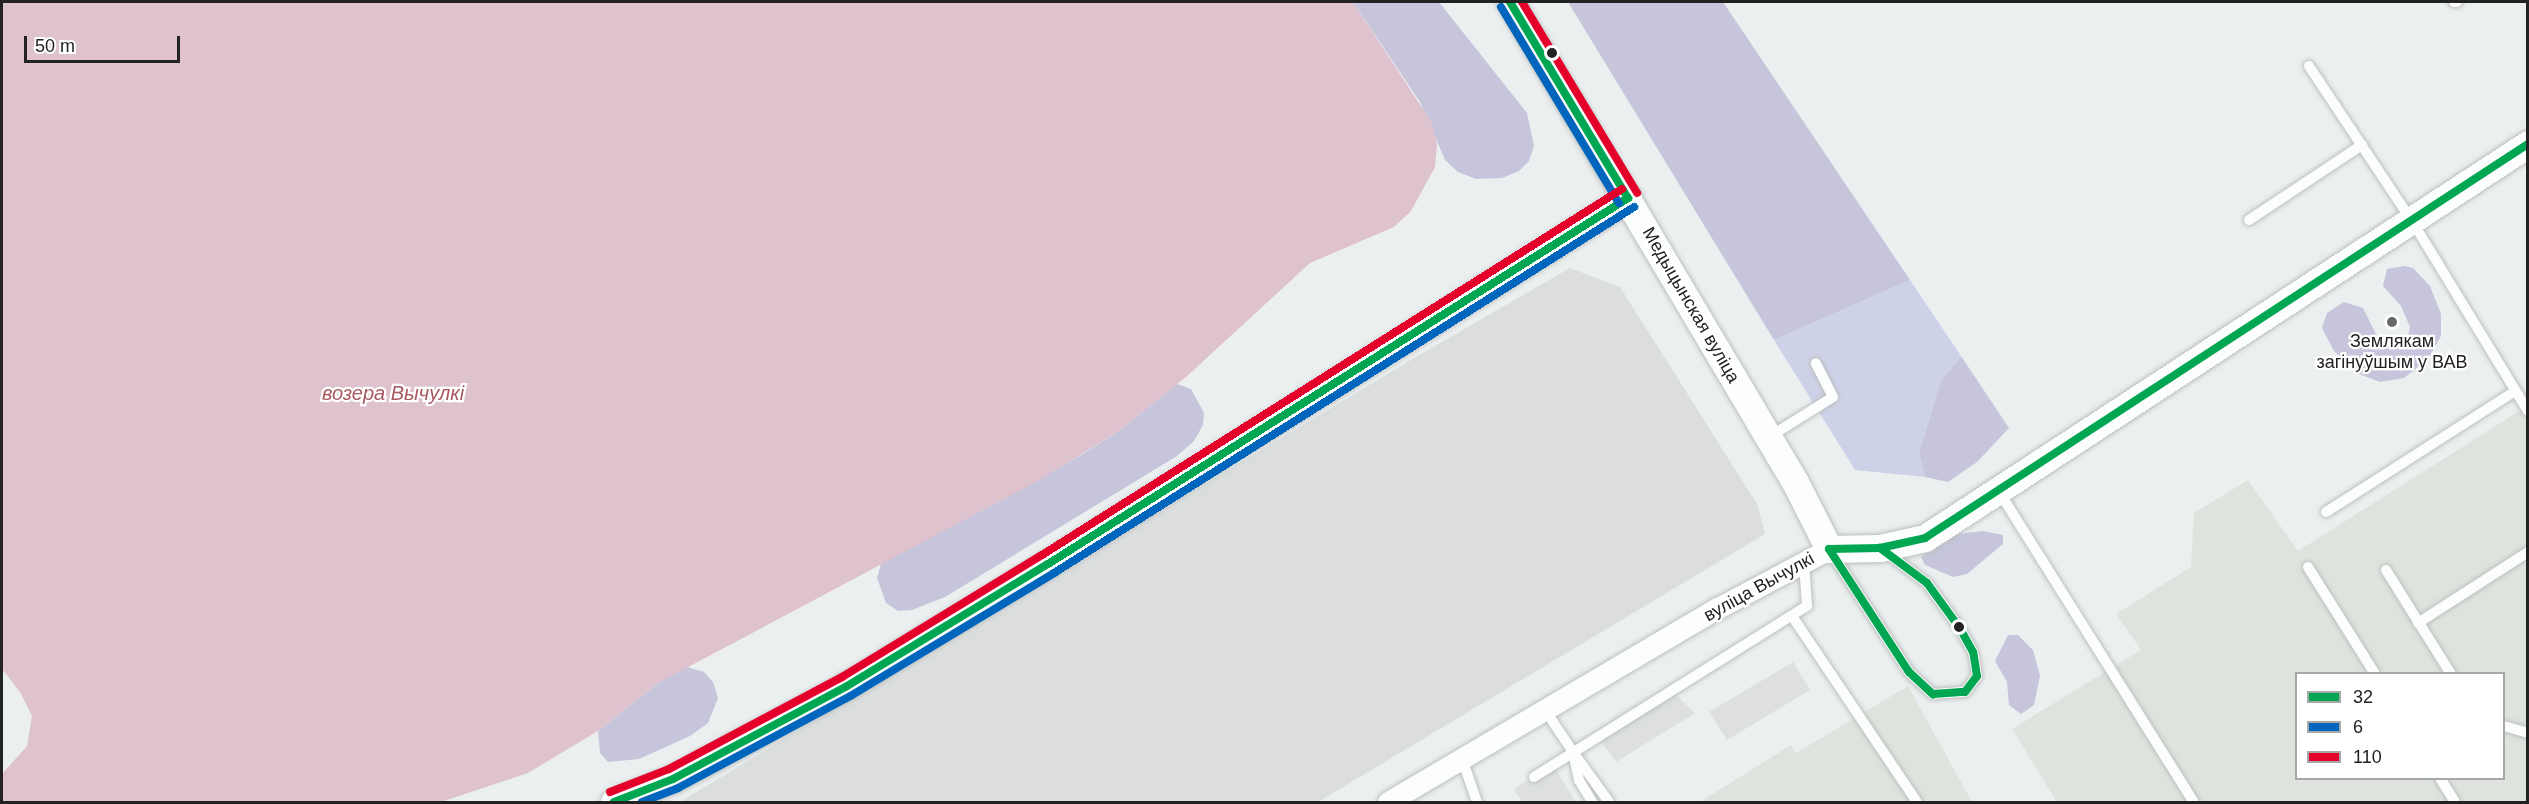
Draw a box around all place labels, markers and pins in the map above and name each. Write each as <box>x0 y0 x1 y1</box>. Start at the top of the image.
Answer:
unlabelled marker <box>1546 47 1558 59</box>
marker: Землякам загінуўшым у ВАВ <box>2385 315 2399 329</box>
place label: Землякам загінуўшым у ВАВ <box>2317 331 2467 374</box>
unlabelled marker <box>1953 621 1965 633</box>

